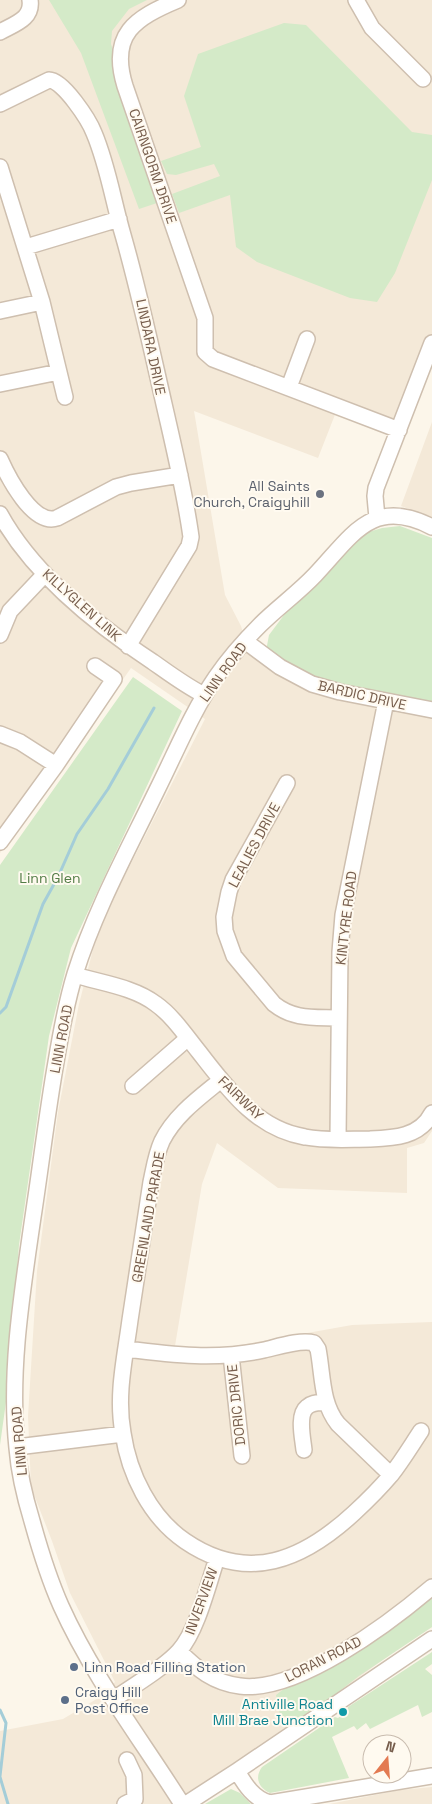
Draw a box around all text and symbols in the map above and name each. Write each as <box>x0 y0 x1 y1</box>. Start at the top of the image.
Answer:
street label: CAIRNGORM DRIVE <box>125 106 181 226</box>
street label: LINDARA DRIVE <box>132 297 170 397</box>
place label: All Saints Church, Craigyhill <box>193 477 310 511</box>
marker: All Saints Church, Craigyhill <box>314 488 326 500</box>
street label: KILLYGLEN LINK <box>39 565 126 646</box>
street label: LINN ROAD <box>195 639 251 705</box>
street label: BARDIC DRIVE <box>316 676 408 714</box>
street label: LEALIES DRIVE <box>224 799 284 891</box>
park label: Linn Glen <box>19 869 81 887</box>
street label: KINTYRE ROAD <box>331 870 361 966</box>
street label: LINN ROAD <box>46 1003 76 1075</box>
street label: FAIRWAY <box>215 1072 268 1124</box>
street label: GREENLAND PARADE <box>128 1150 168 1284</box>
street label: DORIC DRIVE <box>223 1363 249 1447</box>
street label: LINN ROAD <box>7 1406 31 1476</box>
street label: INVERVIEW <box>181 1565 221 1637</box>
street label: LORAN ROAD <box>282 1632 364 1686</box>
place label: Linn Road Filling Station <box>84 1658 246 1676</box>
marker: Linn Road Filling Station <box>68 1661 80 1673</box>
place label: Craigy Hill Post Office <box>75 1683 149 1717</box>
marker: Craigy Hill Post Office <box>59 1694 71 1706</box>
place label: Antiville Road Mill Brae Junction <box>213 1695 333 1729</box>
marker: Antiville Road Mill Brae Junction <box>337 1706 349 1718</box>
north arrow <box>362 1734 412 1784</box>
text: N <box>384 1737 398 1757</box>

